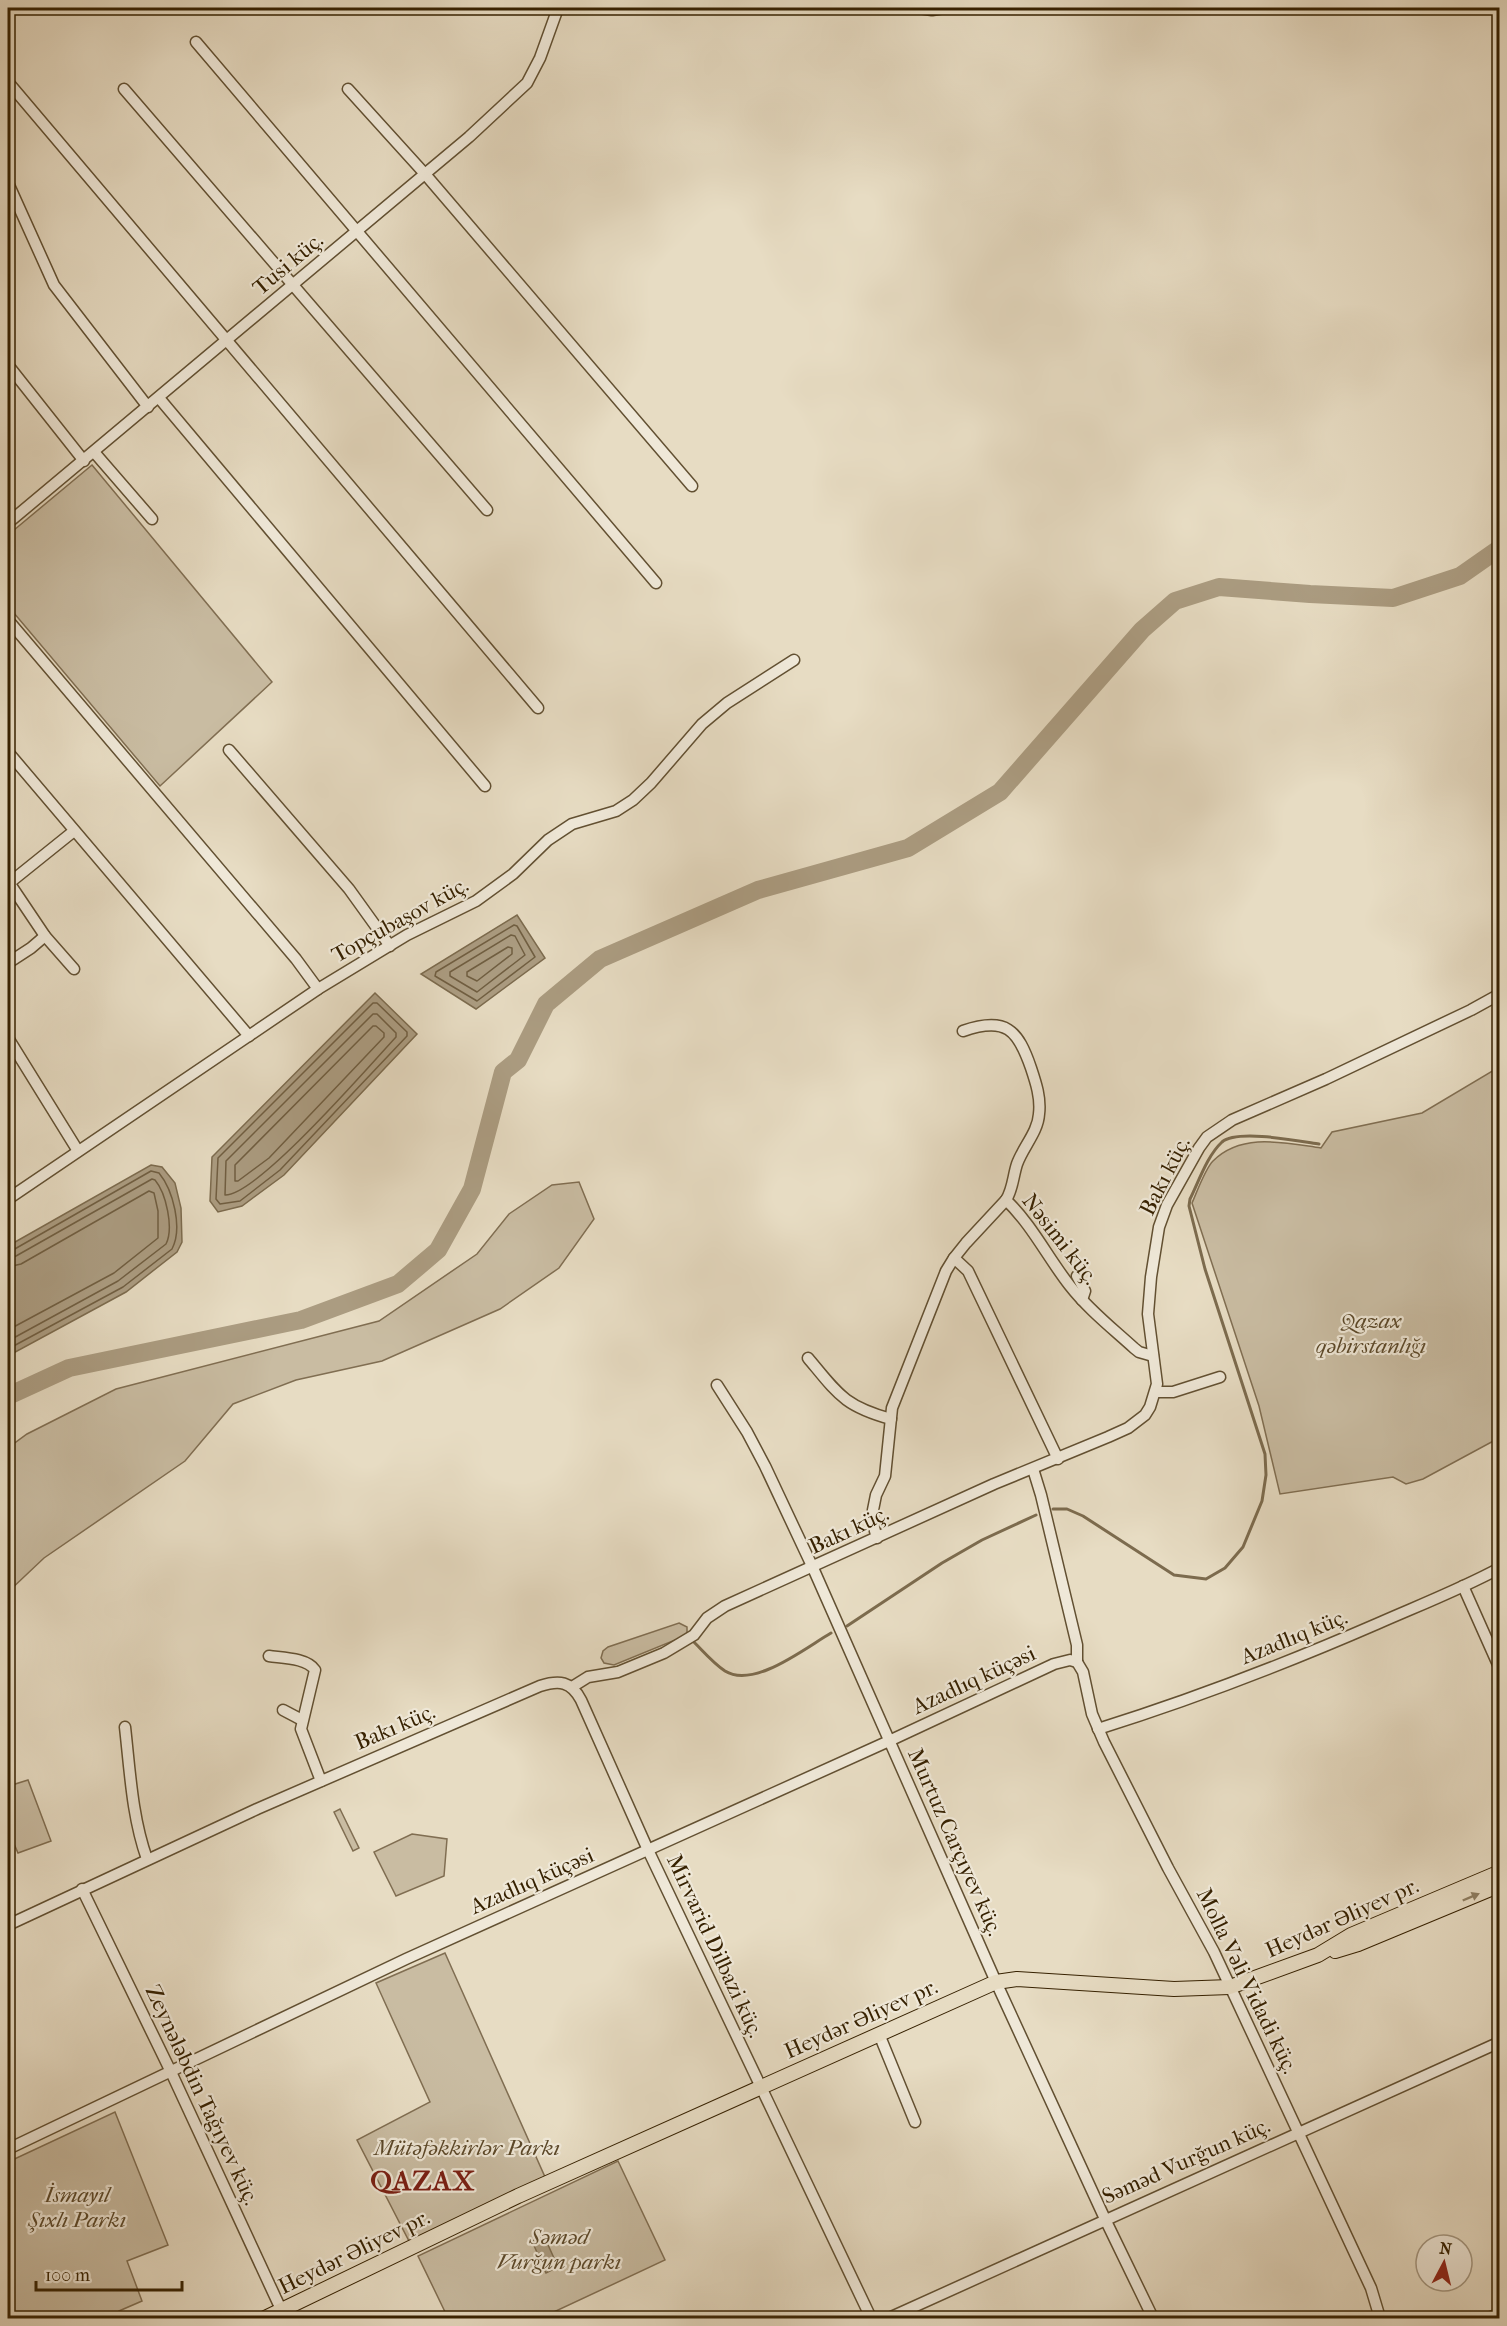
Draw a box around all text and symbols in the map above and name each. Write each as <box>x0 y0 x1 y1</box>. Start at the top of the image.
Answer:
street label: Tusi küç. <box>248 227 328 301</box>
street label: Topçubaşov küç. <box>327 872 473 968</box>
street label: Bakı küç. <box>1134 1132 1196 1220</box>
street label: Nəsimi küç. <box>1016 1188 1104 1290</box>
park label: Qazax qəbirstanlığı <box>1316 1308 1426 1359</box>
street label: Bakı küç. <box>805 1500 893 1560</box>
street label: Azadlıq küç. <box>1236 1604 1351 1671</box>
street label: Azadlıq küçəsi <box>907 1640 1040 1720</box>
street label: Bakı küç. <box>351 1698 439 1756</box>
street label: Murtuz Carçıyev küç. <box>902 1744 1008 1940</box>
street label: Azadlıq küçəsi <box>465 1842 598 1920</box>
street label: Mirvarid Dilbazi küç. <box>661 1850 769 2042</box>
street label: Heydər Əliyev pr. <box>1261 1873 1423 1963</box>
street label: Molla Vəli Vidadi küç. <box>1191 1884 1303 2078</box>
one-way arrow <box>1462 1892 1480 1902</box>
street label: Heydər Əliyev pr. <box>780 1974 942 2064</box>
street label: Zeynələbdin Tağıyev küç. <box>140 1981 264 2209</box>
street label: Səməd Vurğun küç. <box>1098 2112 1274 2210</box>
park label: Mütəfəkkirlər Parkı <box>372 2135 560 2161</box>
district label: QAZAX <box>370 2164 476 2197</box>
park label: İsmayıl Şıxlı Parkı <box>27 2182 126 2233</box>
street label: Heydər Əliyev pr. <box>274 2204 434 2300</box>
park label: Səməd Vurğun parkı <box>497 2224 621 2275</box>
north arrow <box>1414 2233 1474 2293</box>
text: N <box>1439 2238 1454 2259</box>
scale bar <box>36 2254 182 2292</box>
text: 100 m <box>45 2265 90 2286</box>

